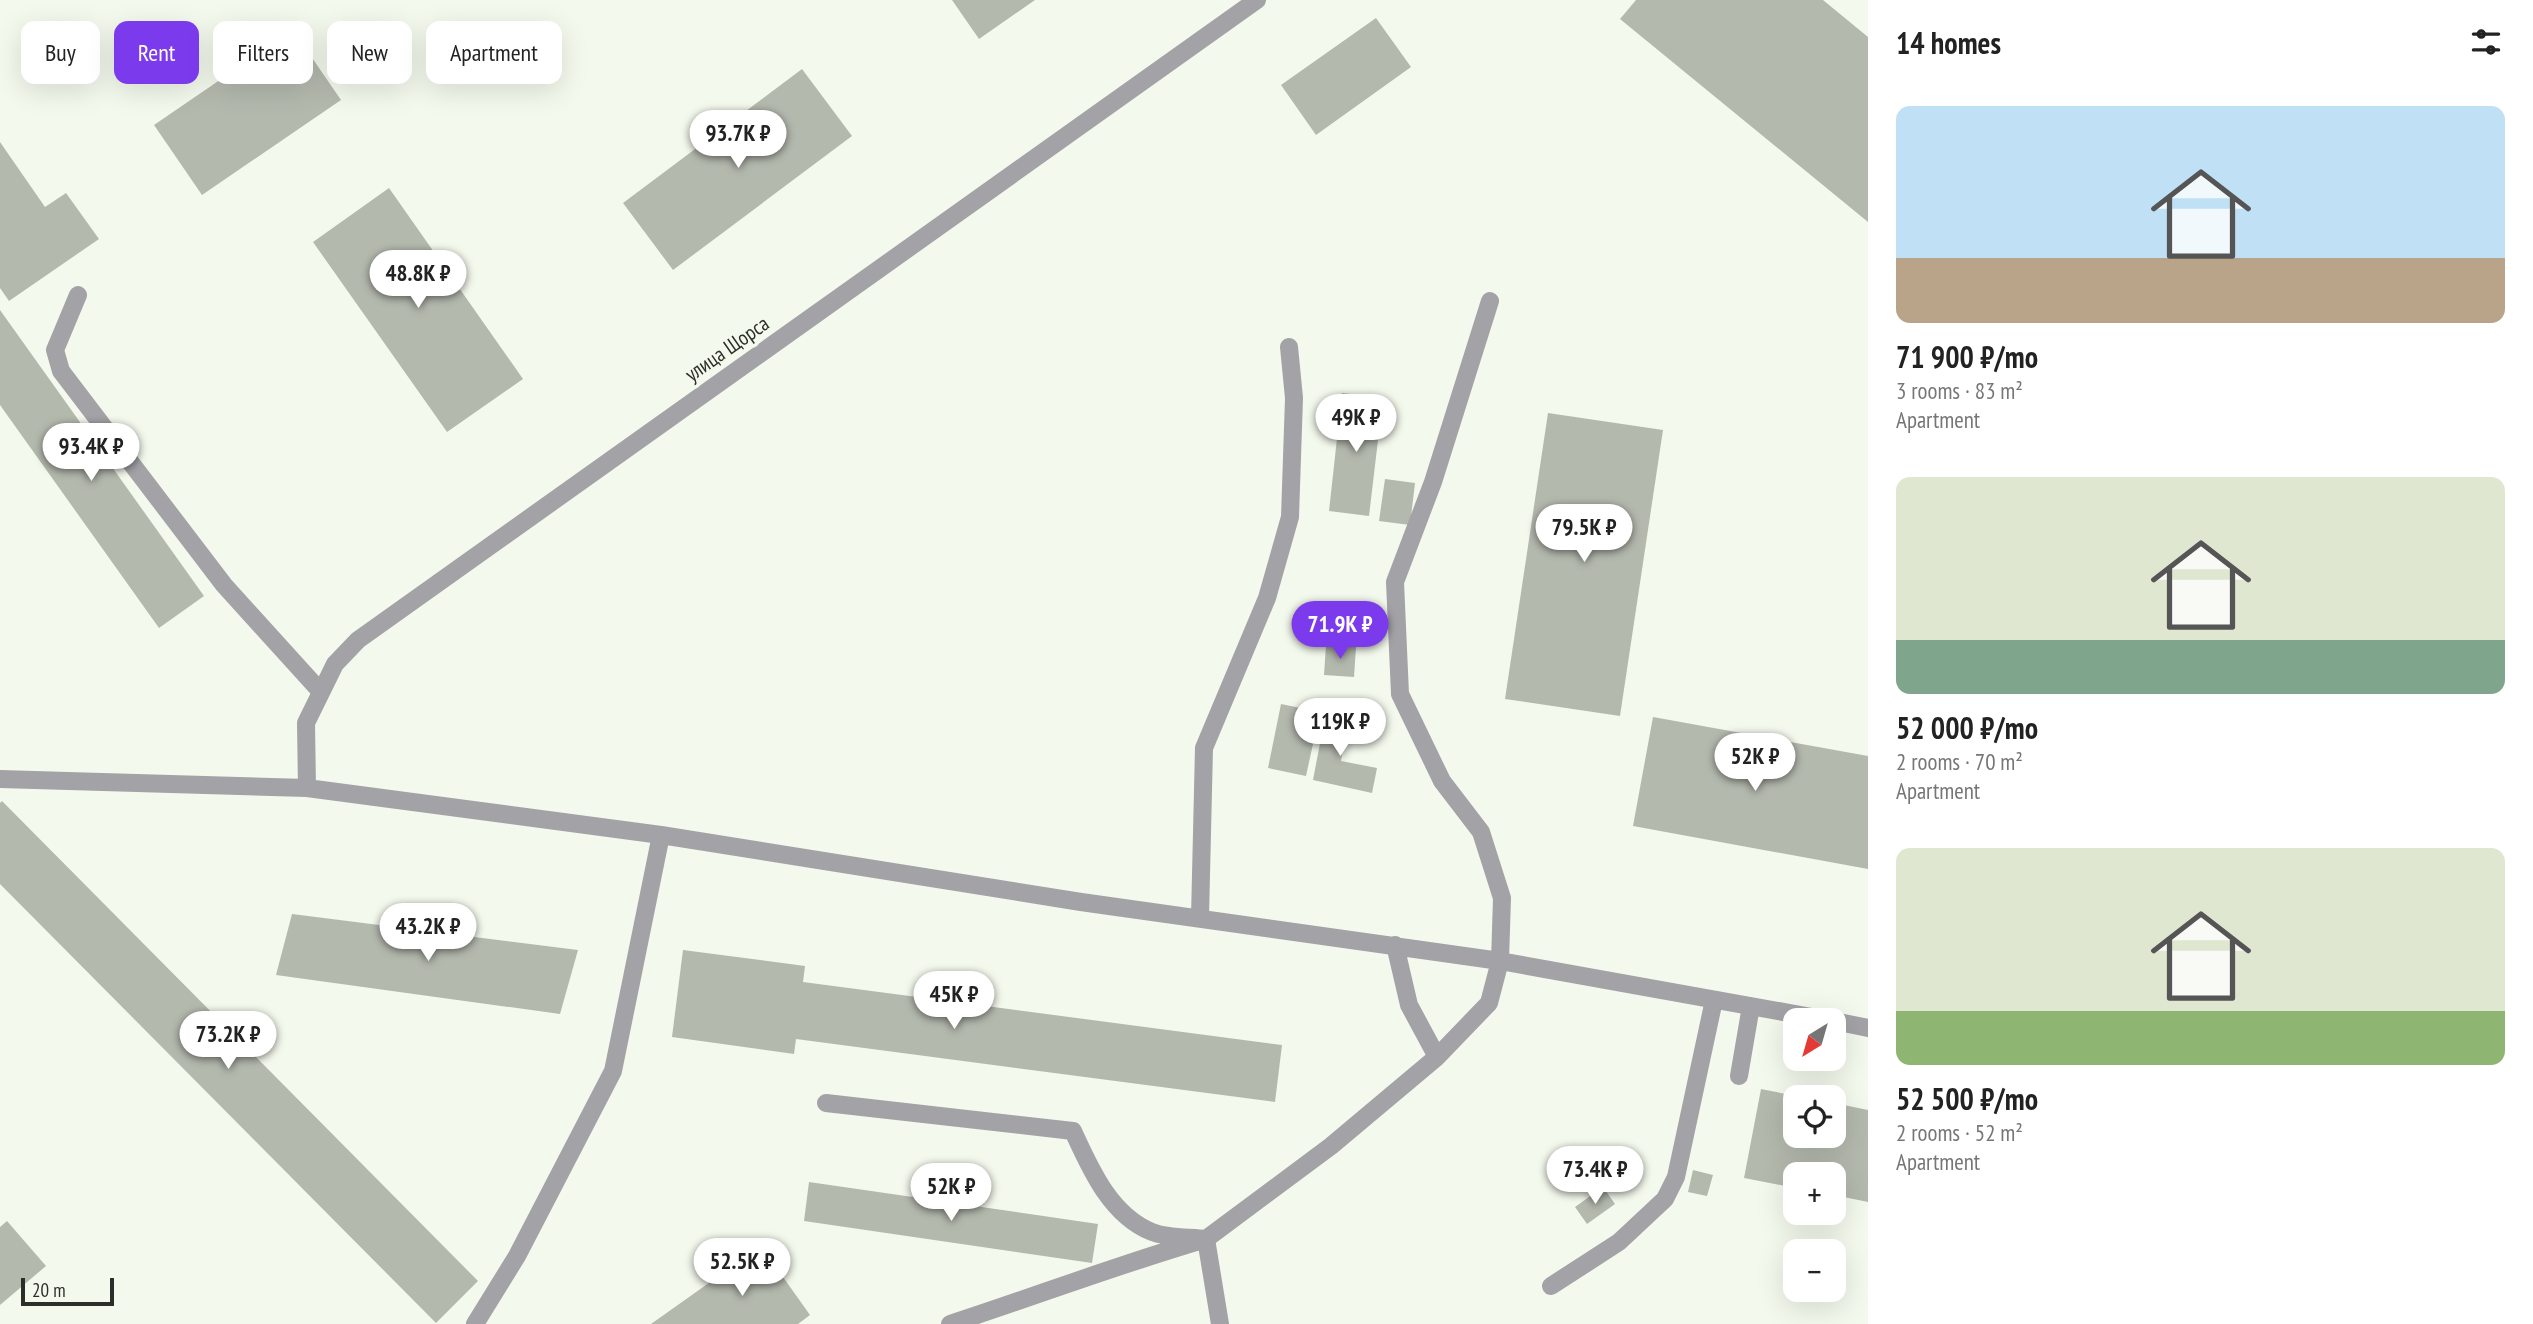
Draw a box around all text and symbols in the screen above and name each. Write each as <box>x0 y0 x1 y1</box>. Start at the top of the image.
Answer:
chip: Buy <box>21 21 100 84</box>
chip: Rent <box>114 21 199 84</box>
chip: Filters <box>213 21 313 84</box>
chip: New <box>327 21 412 84</box>
chip: Apartment <box>426 21 562 84</box>
text: 14 homes <box>1896 23 2001 62</box>
icon: filters <box>2467 23 2505 61</box>
pin: 93.7K ₽ <box>673 110 803 170</box>
text: 93.7K ₽ <box>706 118 770 147</box>
icon: home <box>2138 151 2264 277</box>
pin: 48.8K ₽ <box>353 250 483 310</box>
text: 48.8K ₽ <box>386 258 450 287</box>
street label: улица Щорса <box>679 310 774 387</box>
text: 71 900 ₽/mo <box>1896 337 2038 376</box>
text: 3 rooms · 83 m² <box>1896 376 2023 405</box>
pin: 49K ₽ <box>1307 394 1405 454</box>
text: 49K ₽ <box>1331 402 1381 431</box>
text: Apartment <box>1896 405 1980 434</box>
pin: 93.4K ₽ <box>26 424 156 483</box>
text: 93.4K ₽ <box>59 431 123 460</box>
pin: 79.5K ₽ <box>1519 504 1649 564</box>
text: 79.5K ₽ <box>1552 512 1616 541</box>
icon: home <box>2138 522 2264 648</box>
pin: 71.9K ₽ <box>1275 602 1405 661</box>
text: 71.9K ₽ <box>1308 609 1372 638</box>
pin: 119K ₽ <box>1283 698 1397 758</box>
text: 119K ₽ <box>1310 706 1370 735</box>
text: 52 000 ₽/mo <box>1896 708 2038 747</box>
pin: 52K ₽ <box>1706 734 1804 793</box>
text: 52K ₽ <box>1730 741 1780 770</box>
text: 2 rooms · 70 m² <box>1896 747 2023 776</box>
text: Apartment <box>1896 776 1980 805</box>
icon: home <box>2138 893 2264 1019</box>
pin: 43.2K ₽ <box>363 904 493 963</box>
text: 43.2K ₽ <box>396 911 460 940</box>
pin: 45K ₽ <box>905 972 1003 1031</box>
text: 45K ₽ <box>929 979 979 1008</box>
north arrow <box>1783 1008 1846 1071</box>
map controls <box>1783 1008 1846 1302</box>
pin: 73.2K ₽ <box>163 1012 293 1071</box>
text: 73.2K ₽ <box>196 1019 260 1048</box>
text: 52 500 ₽/mo <box>1896 1079 2038 1118</box>
button: locate <box>1783 1085 1846 1148</box>
text: 2 rooms · 52 m² <box>1896 1118 2023 1147</box>
pin: 73.4K ₽ <box>1530 1146 1660 1206</box>
text: Apartment <box>1896 1147 1980 1176</box>
text: 73.4K ₽ <box>1563 1154 1627 1183</box>
button: + <box>1783 1162 1846 1225</box>
pin: 52K ₽ <box>902 1164 1000 1223</box>
text: 52K ₽ <box>926 1171 976 1200</box>
pin: 52.5K ₽ <box>677 1238 807 1298</box>
button: − <box>1783 1239 1846 1302</box>
text: 52.5K ₽ <box>710 1246 774 1275</box>
scale bar <box>21 1275 114 1307</box>
text: 20 m <box>32 1278 66 1302</box>

